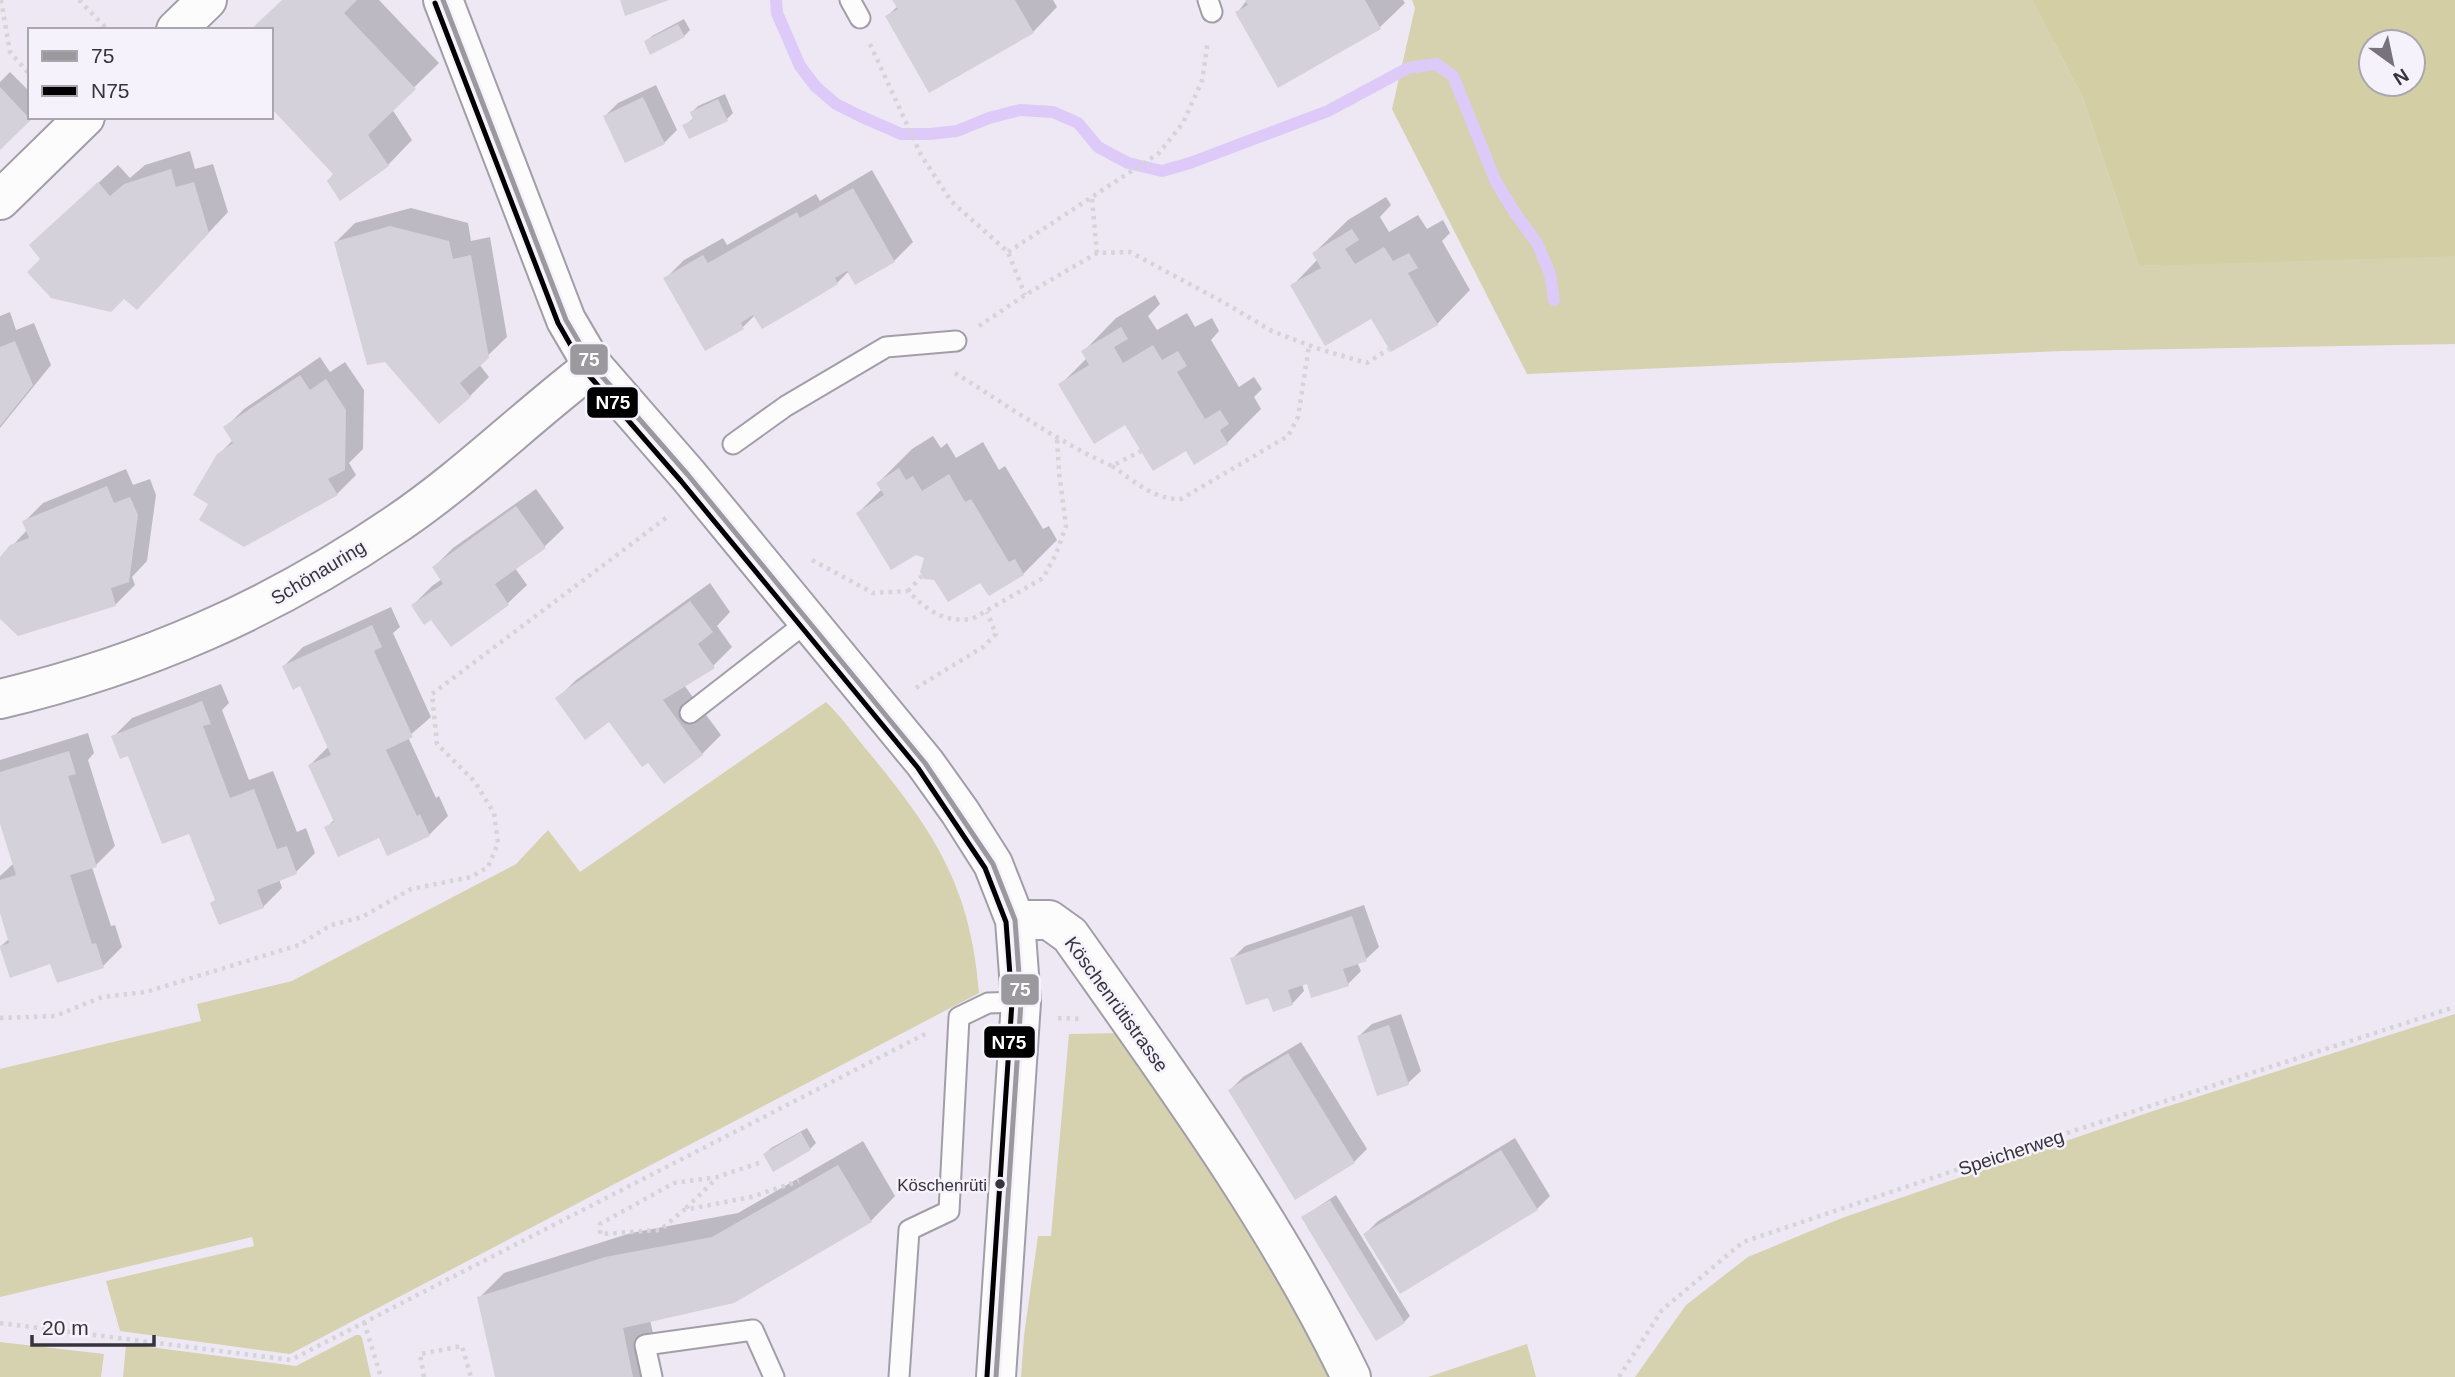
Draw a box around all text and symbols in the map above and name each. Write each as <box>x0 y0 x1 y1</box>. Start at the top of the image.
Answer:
legend <box>28 28 273 119</box>
north arrow <box>2357 28 2427 98</box>
text: 75 <box>91 44 114 67</box>
text: N <box>2390 64 2412 89</box>
text: N75 <box>91 79 130 102</box>
line badge: 75 <box>569 343 609 376</box>
text: 75 <box>578 349 600 370</box>
line badge: N75 <box>586 386 639 419</box>
text: N75 <box>596 392 631 413</box>
street label: Schönauring <box>267 536 369 609</box>
street label: Köschenrütistrasse <box>1061 933 1173 1076</box>
line badge: 75 <box>1000 973 1040 1006</box>
text: 75 <box>1009 979 1031 1000</box>
line badge: N75 <box>983 1025 1036 1059</box>
text: N75 <box>992 1032 1027 1053</box>
street label: Speicherweg <box>1956 1126 2067 1179</box>
place label: Köschenrüti <box>897 1176 987 1195</box>
marker: Köschenrüti <box>993 1177 1007 1191</box>
scale bar <box>32 1304 154 1348</box>
text: 20 m <box>42 1316 89 1339</box>

